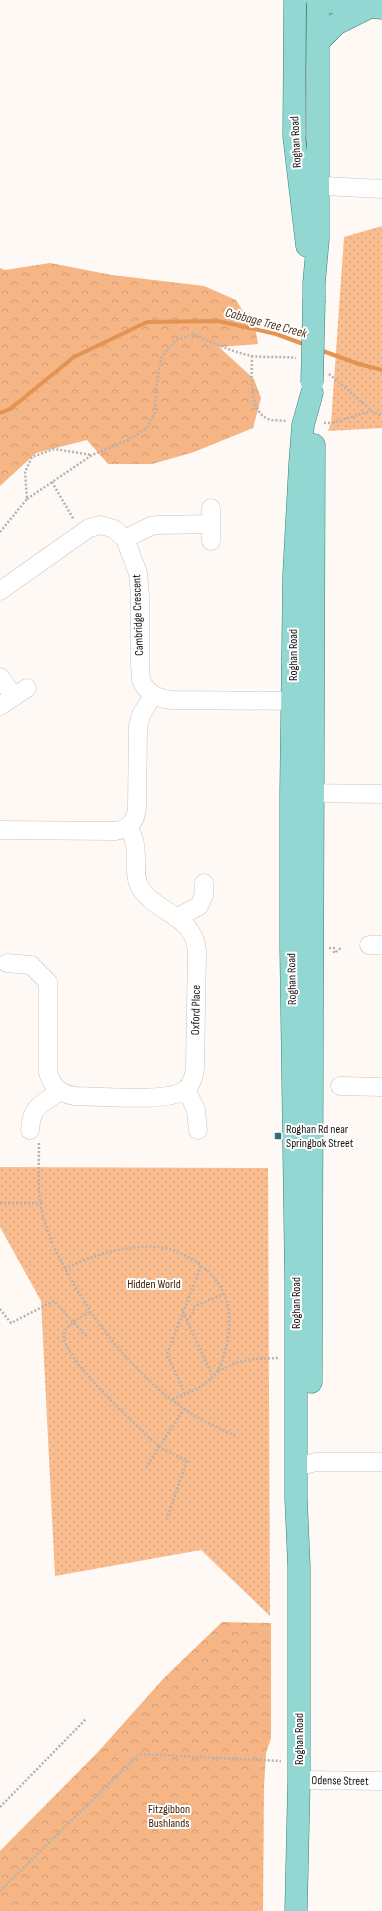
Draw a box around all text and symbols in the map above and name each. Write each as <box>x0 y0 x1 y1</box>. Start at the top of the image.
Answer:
street label: Roghan Road <box>287 116 305 168</box>
water label: Cabbage Tree Creek <box>223 304 310 342</box>
street label: Cambridge Crescent <box>129 574 147 656</box>
street label: Roghan Road <box>286 629 301 681</box>
street label: Roghan Road <box>284 953 300 1005</box>
street label: Oxford Place <box>188 985 204 1035</box>
place label: Roghan Rd near Springbok Street <box>286 1122 354 1151</box>
marker: Roghan Rd near Springbok Street <box>273 1131 283 1141</box>
park label: Hidden World <box>127 1277 181 1292</box>
street label: Roghan Road <box>289 1277 304 1329</box>
street label: Roghan Road <box>292 1713 307 1765</box>
street label: Odense Street <box>311 1773 369 1789</box>
park label: Fitzgibbon Bushlands <box>148 1802 190 1831</box>

